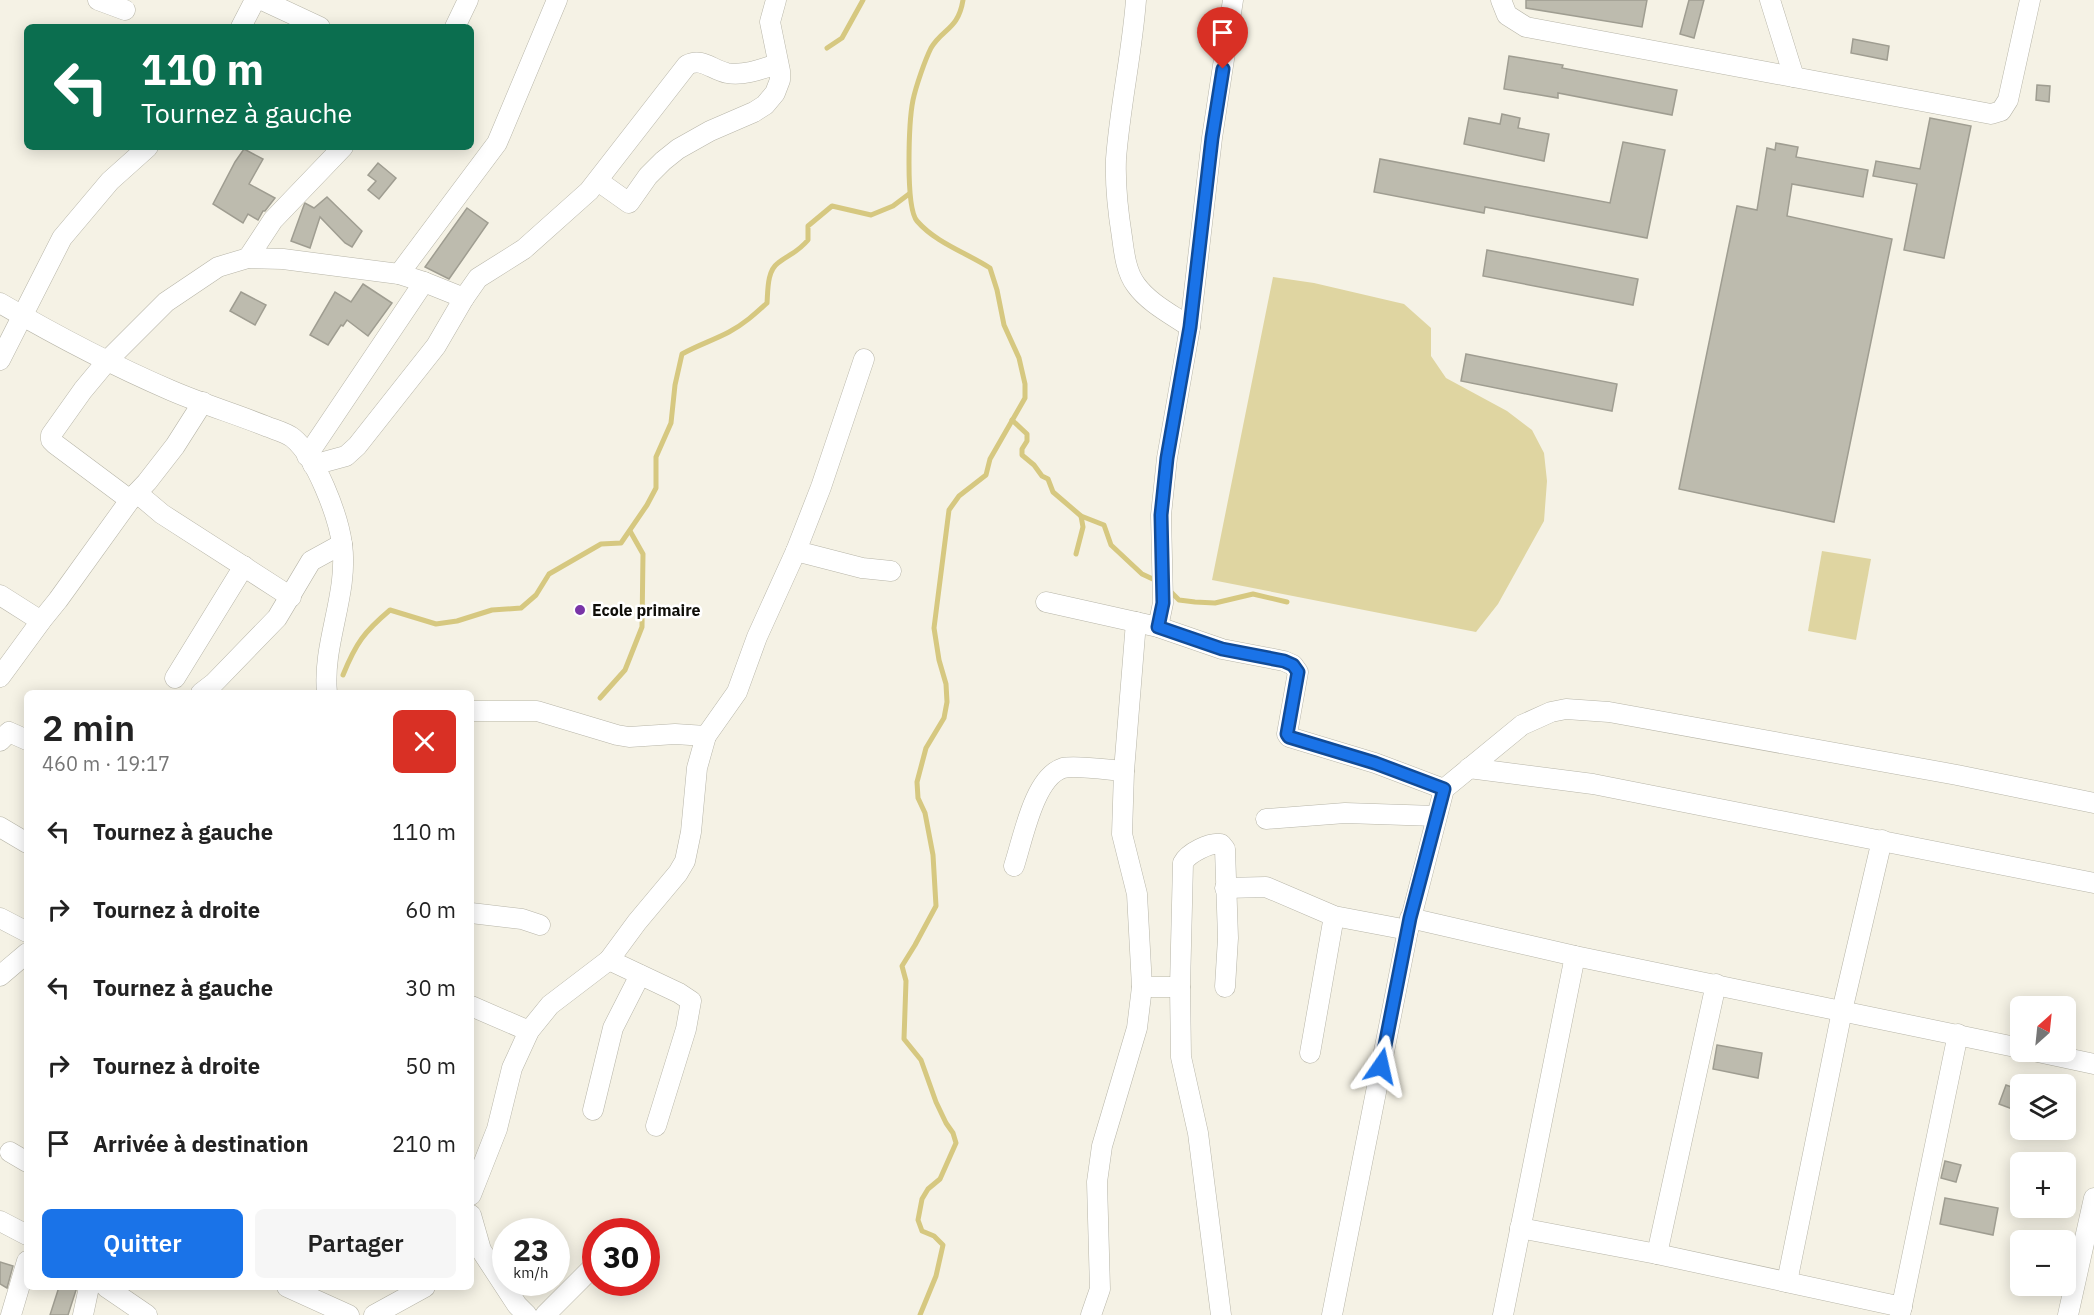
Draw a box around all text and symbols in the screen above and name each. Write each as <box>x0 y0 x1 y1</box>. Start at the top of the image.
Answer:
pin <box>1197 7 1248 69</box>
icon: arrive <box>1206 16 1239 49</box>
text: 110 m <box>141 42 264 97</box>
icon: left <box>42 48 120 126</box>
text: Tournez à gauche <box>141 95 352 130</box>
place label: Ecole primaire <box>592 600 701 620</box>
marker: Ecole primaire <box>573 603 587 617</box>
text: 2 min <box>42 704 135 751</box>
button: close <box>393 710 456 773</box>
text: 460 m · 19:17 <box>42 750 170 777</box>
icon: left <box>42 815 75 848</box>
text: Tournez à gauche <box>93 817 273 846</box>
text: 110 m <box>392 817 456 846</box>
icon: right <box>42 893 75 926</box>
text: Tournez à droite <box>93 895 260 924</box>
text: 60 m <box>405 895 456 924</box>
icon: left <box>42 971 75 1004</box>
text: Tournez à gauche <box>93 973 273 1002</box>
text: 30 m <box>405 973 456 1002</box>
north arrow <box>2010 996 2076 1062</box>
map controls <box>2010 996 2076 1296</box>
position arrow <box>1349 1034 1413 1098</box>
icon: right <box>42 1049 75 1082</box>
text: Tournez à droite <box>93 1051 260 1080</box>
text: 50 m <box>405 1051 456 1080</box>
button: layers <box>2010 1074 2076 1140</box>
icon: arrive <box>42 1127 75 1160</box>
text: Arrivée à destination <box>93 1129 309 1158</box>
text: 210 m <box>392 1129 456 1158</box>
button: + <box>2010 1152 2076 1218</box>
button: Quitter <box>42 1209 243 1278</box>
button: Partager <box>255 1209 456 1278</box>
speed limit sign: 30 <box>582 1218 660 1296</box>
text: 23 <box>513 1230 549 1269</box>
button: − <box>2010 1230 2076 1296</box>
text: km/h <box>513 1263 549 1282</box>

